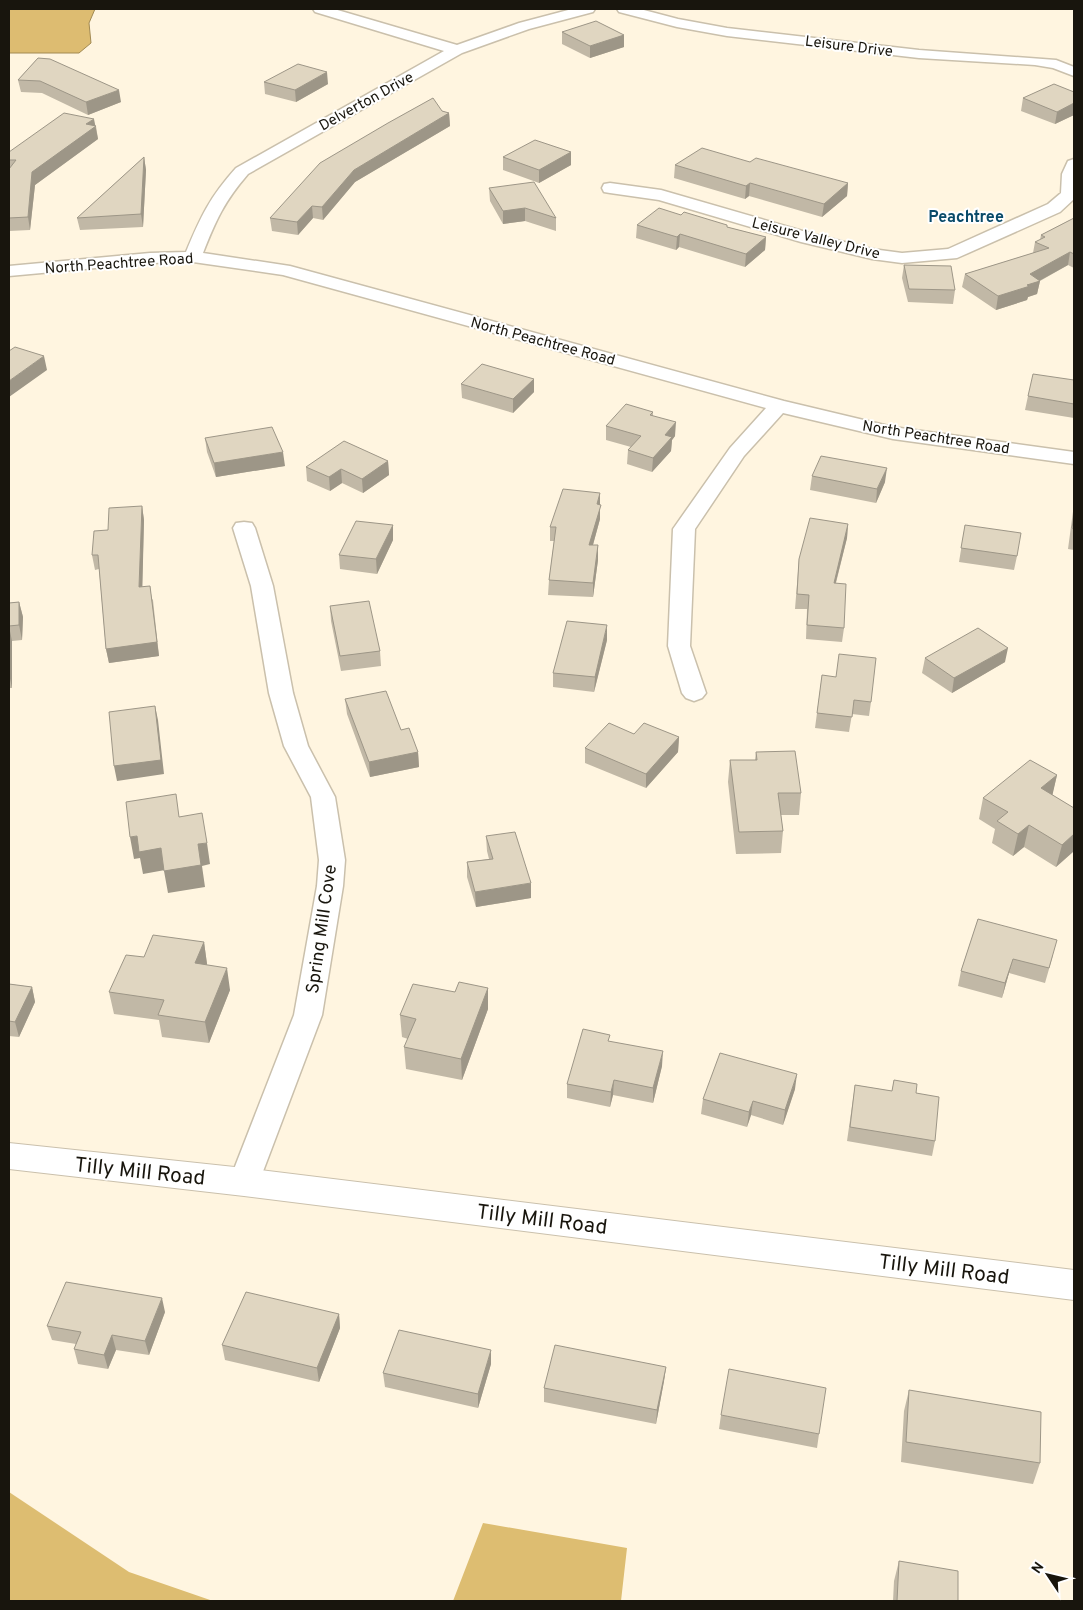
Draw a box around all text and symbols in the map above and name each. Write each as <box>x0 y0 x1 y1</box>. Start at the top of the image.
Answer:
street label: Leisure Drive <box>804 33 894 62</box>
street label: Delverton Drive <box>316 68 417 136</box>
district label: Peachtree <box>928 208 1004 228</box>
street label: Leisure Valley Drive <box>750 214 882 265</box>
street label: North Peachtree Road <box>44 250 194 279</box>
street label: North Peachtree Road <box>468 314 617 371</box>
street label: North Peachtree Road <box>861 417 1011 460</box>
street label: Spring Mill Cove <box>302 863 343 995</box>
street label: Tilly Mill Road <box>73 1152 207 1193</box>
street label: Tilly Mill Road <box>475 1199 609 1242</box>
street label: Tilly Mill Road <box>877 1249 1011 1292</box>
north arrow <box>1023 1550 1073 1600</box>
text: N <box>1029 1559 1048 1577</box>

